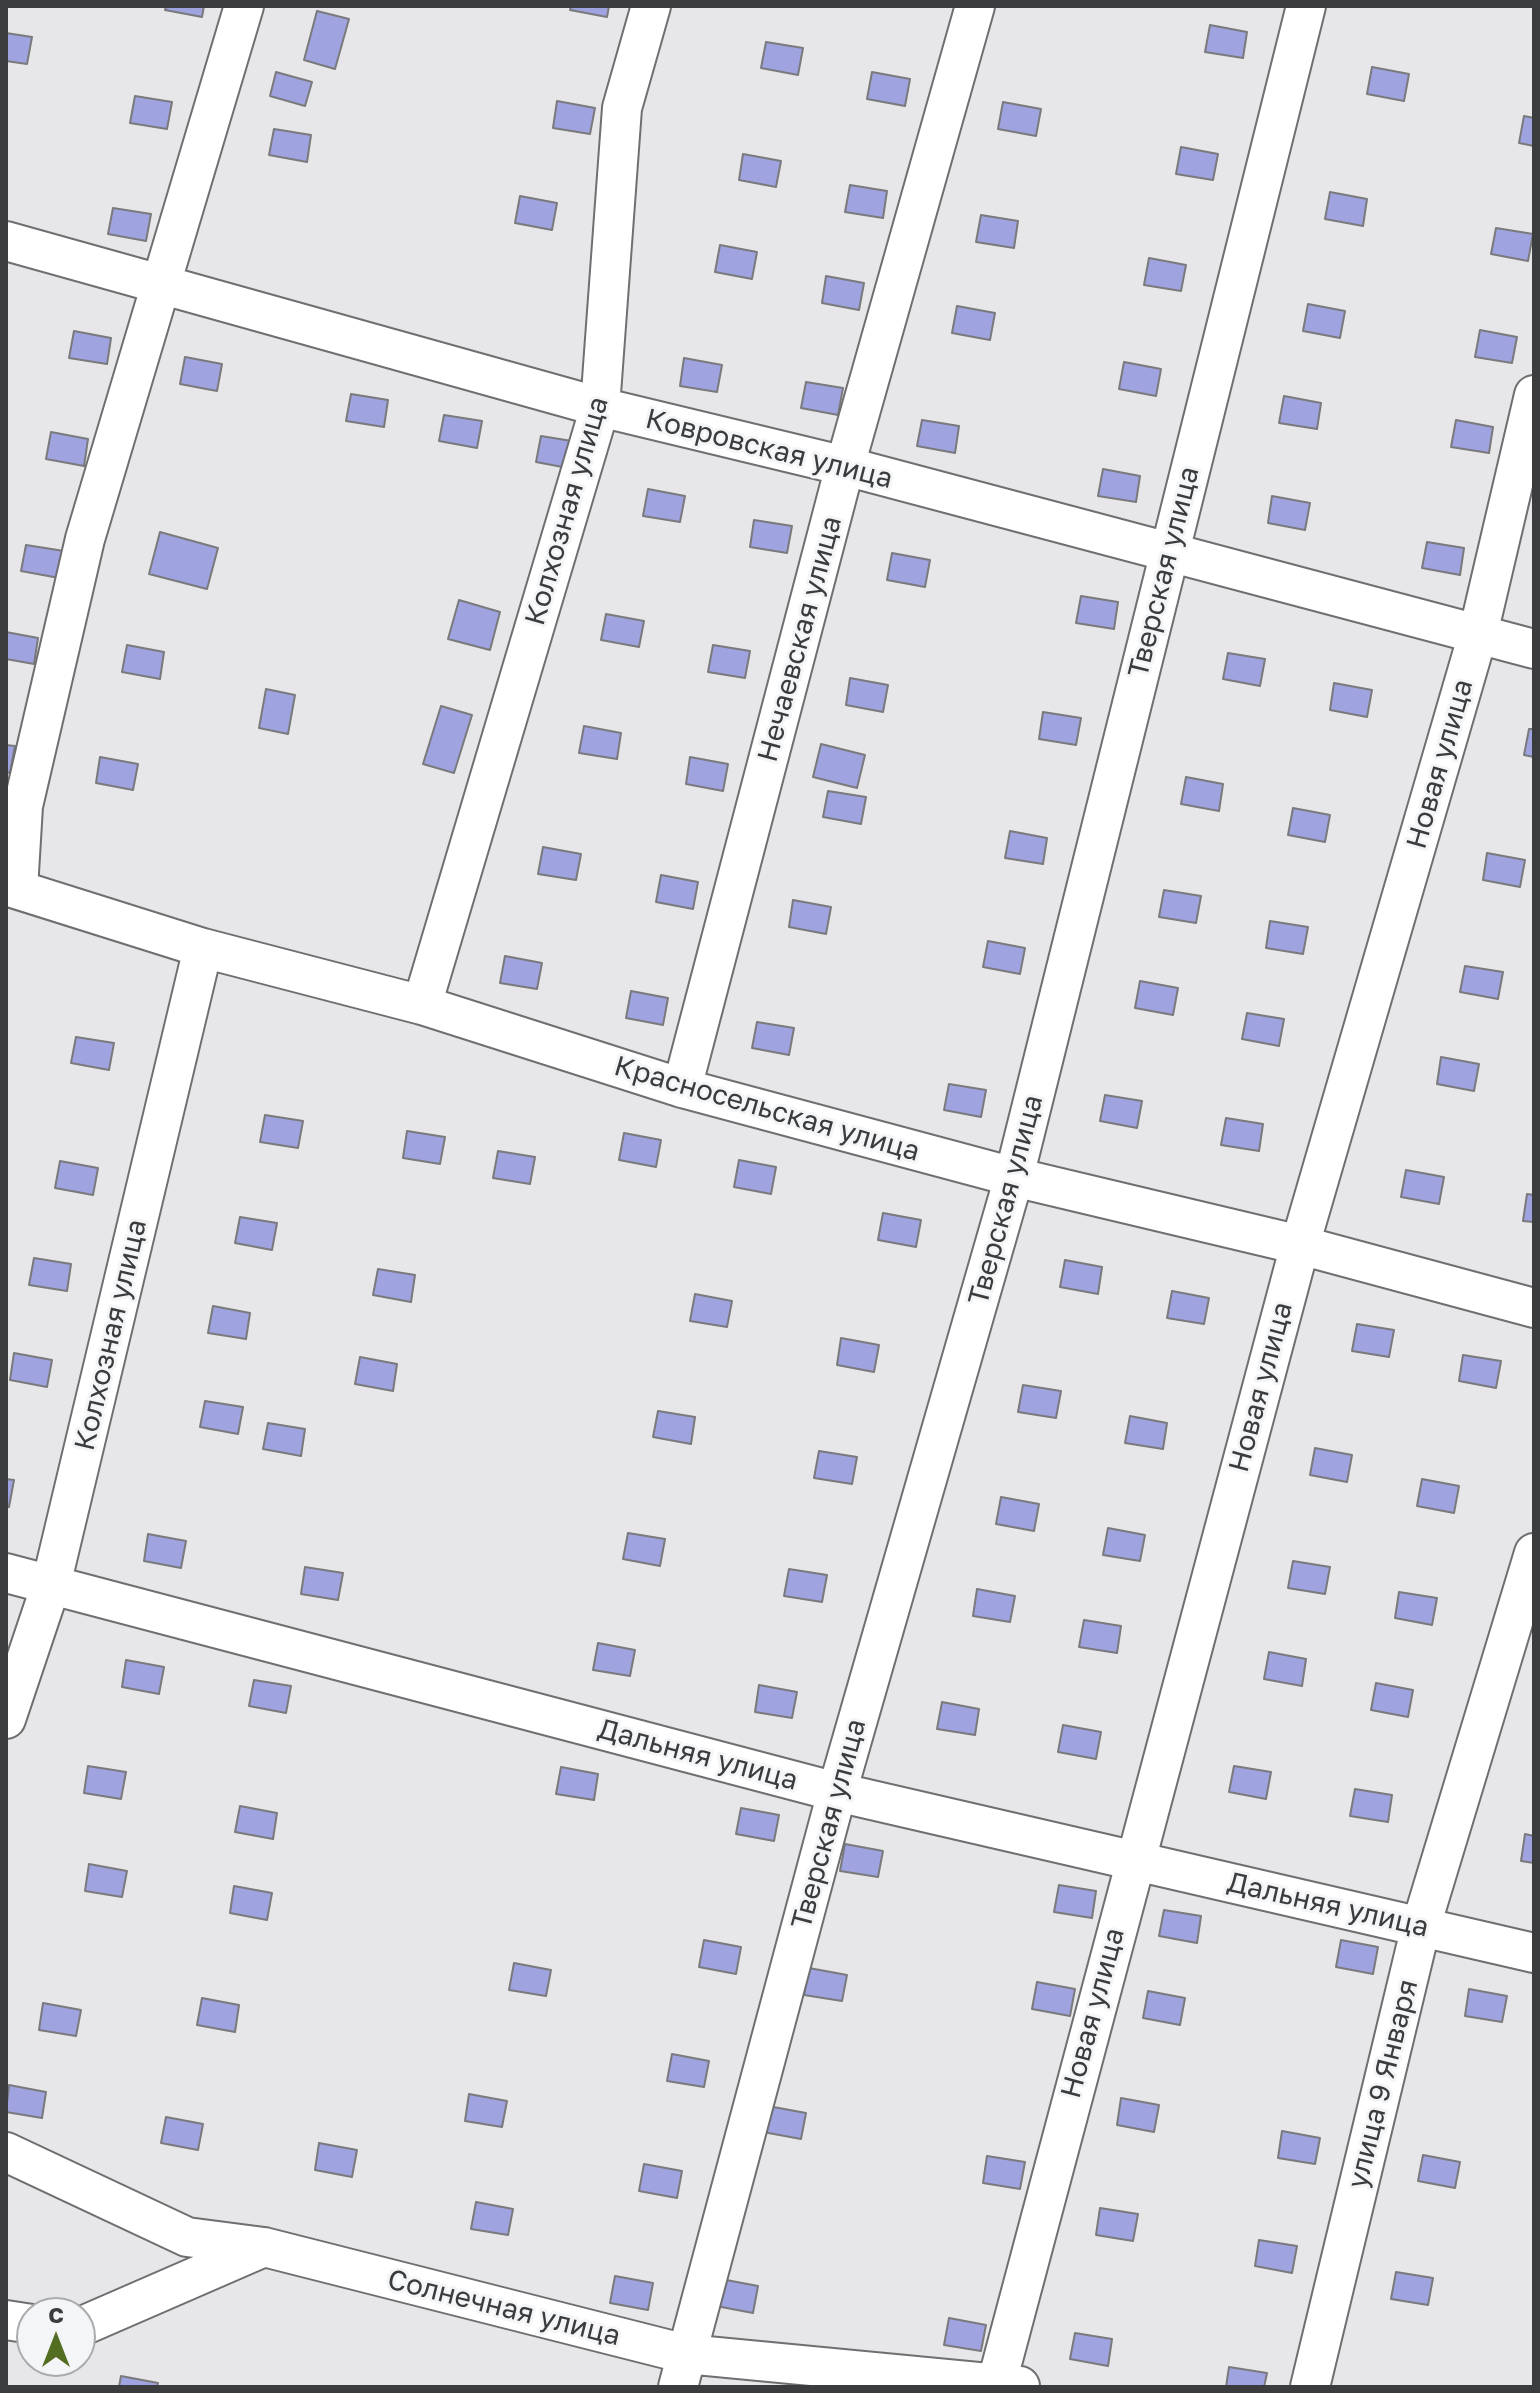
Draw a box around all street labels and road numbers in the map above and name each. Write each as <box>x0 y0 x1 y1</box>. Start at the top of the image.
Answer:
street label: Колхозная улица <box>518 393 616 629</box>
street label: Ковровская улица <box>642 402 896 496</box>
street label: Тверская улица <box>1122 463 1206 681</box>
street label: Нечаевская улица <box>751 513 849 765</box>
street label: Новая улица <box>1400 675 1480 853</box>
street label: Красносельская улица <box>610 1049 924 1169</box>
street label: Тверская улица <box>962 1091 1050 1309</box>
street label: Колхозная улица <box>68 1216 154 1454</box>
street label: Новая улица <box>1222 1298 1300 1476</box>
street label: Дальняя улица <box>594 1712 802 1798</box>
street label: Тверская улица <box>785 1715 873 1933</box>
street label: Дальняя улица <box>1224 1866 1432 1944</box>
street label: Новая улица <box>1054 1924 1132 2102</box>
street label: улица 9 Января <box>1341 1976 1425 2192</box>
street label: Солнечная улица <box>384 2263 624 2353</box>

